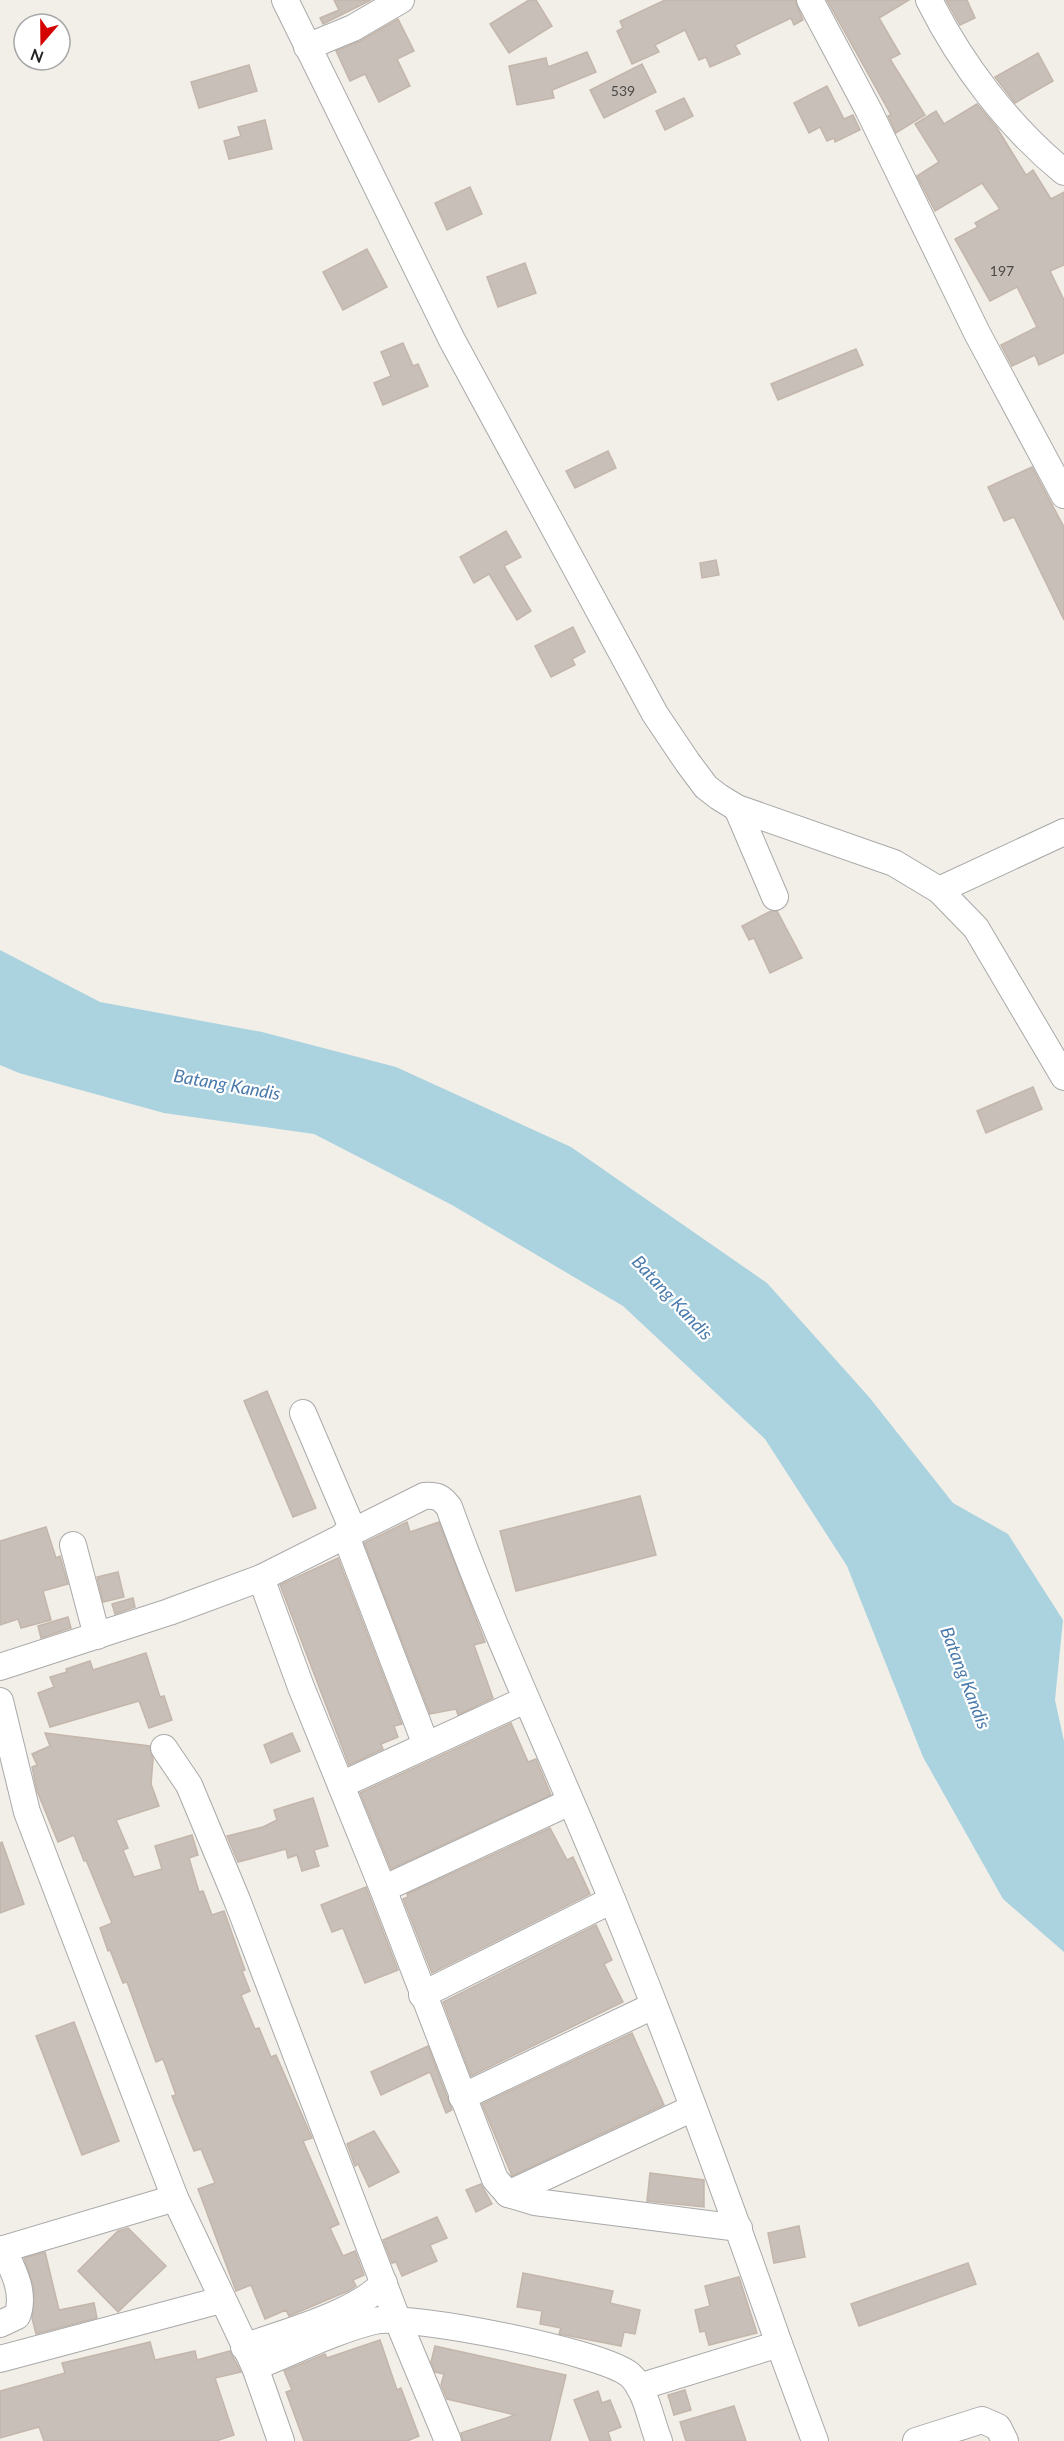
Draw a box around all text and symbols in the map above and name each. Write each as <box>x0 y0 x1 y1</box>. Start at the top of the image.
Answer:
north arrow <box>12 12 72 72</box>
text: N <box>28 46 46 68</box>
house number: 539 <box>611 82 635 99</box>
house number: 197 <box>990 262 1014 279</box>
water label: Batang Kandis <box>172 1064 282 1104</box>
water label: Batang Kandis <box>628 1250 718 1344</box>
water label: Batang Kandis <box>936 1623 996 1732</box>

